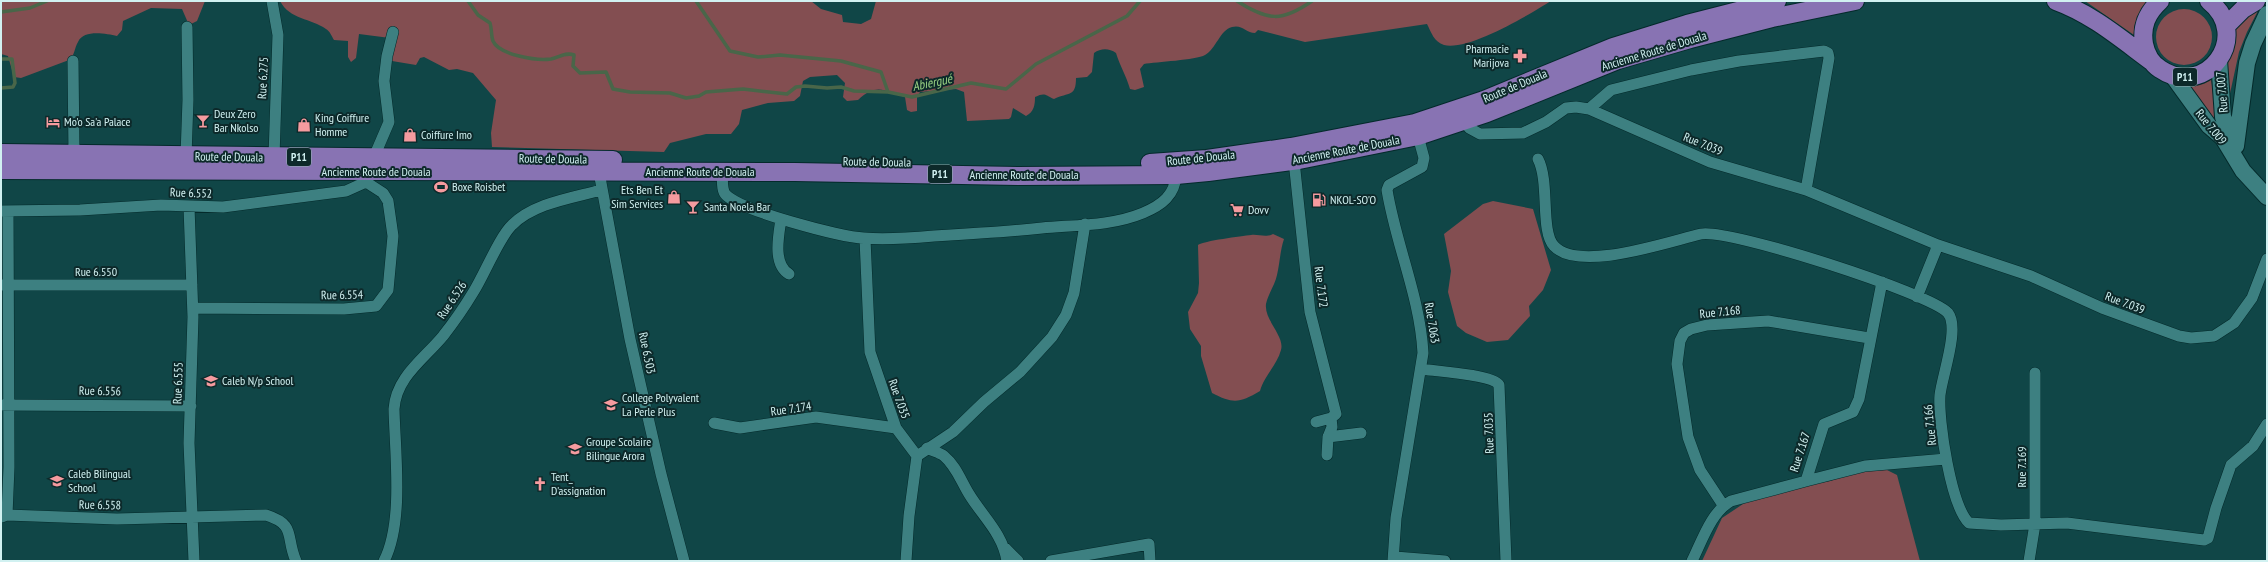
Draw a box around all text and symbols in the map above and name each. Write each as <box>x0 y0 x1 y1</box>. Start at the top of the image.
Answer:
street label: Ancienne Route de Douala <box>1600 27 1708 74</box>
place label: Pharmacie Marijova <box>1466 41 1509 70</box>
pharmacy icon: Pharmacie Marijova <box>1512 48 1528 64</box>
street label: Rue 6.275 <box>254 57 271 99</box>
street label: Route de Douala <box>1480 65 1549 106</box>
road number: P11 <box>2173 68 2197 86</box>
water label: Abiergué <box>911 70 955 95</box>
street label: Rue 7.007 <box>2212 71 2231 113</box>
place label: Deux Zero Bar Nkolso <box>214 106 259 135</box>
street label: Rue 7.009 <box>2193 106 2230 147</box>
place label: King Coiffure Homme <box>315 110 369 139</box>
bar icon: Deux Zero Bar Nkolso <box>195 113 211 129</box>
hotel icon: Mo'o Sa'a Palace <box>45 114 61 130</box>
place label: Mo'o Sa'a Palace <box>64 114 130 129</box>
shop icon: King Coiffure Homme <box>296 117 312 133</box>
shop icon: Coiffure Imo <box>402 127 418 143</box>
place label: Coiffure Imo <box>421 127 472 142</box>
street label: Rue 7.039 <box>1681 129 1725 158</box>
street label: Ancienne Route de Douala <box>1291 132 1401 167</box>
street label: Route de Douala <box>1166 146 1236 169</box>
street label: Route de Douala <box>195 148 263 165</box>
road number: P11 <box>287 148 311 166</box>
street label: Route de Douala <box>519 150 587 167</box>
street label: Route de Douala <box>843 153 911 170</box>
street label: Ancienne Route de Douala <box>322 164 431 179</box>
street label: Ancienne Route de Douala <box>646 164 755 179</box>
road number: P11 <box>928 165 952 183</box>
street label: Ancienne Route de Douala <box>970 167 1079 182</box>
sports icon: Boxe Roisbet <box>433 179 449 195</box>
place label: Boxe Roisbet <box>452 179 506 194</box>
place label: Ets Ben Et Sim Services <box>611 182 664 211</box>
street label: Rue 6.552 <box>170 184 212 201</box>
shop icon: Ets Ben Et Sim Services <box>666 189 682 205</box>
fuel station icon: NKOL-SO'O <box>1311 192 1327 208</box>
place label: NKOL-SO'O <box>1330 192 1377 207</box>
bar icon: Santa Noela Bar <box>685 199 701 215</box>
place label: Santa Noela Bar <box>704 199 771 214</box>
supermarket icon: Dovv <box>1229 202 1245 218</box>
place label: Dovv <box>1248 202 1269 217</box>
street label: Rue 6.550 <box>75 264 117 279</box>
street label: Rue 7.172 <box>1312 266 1331 308</box>
street label: Rue 6.526 <box>434 278 470 321</box>
street label: Rue 6.554 <box>321 287 364 302</box>
street label: Rue 7.039 <box>2103 288 2147 317</box>
street label: Rue 7.063 <box>1422 301 1443 344</box>
street label: Rue 7.168 <box>1699 302 1741 321</box>
street label: Rue 6.503 <box>636 331 659 375</box>
street label: Rue 6.555 <box>169 362 186 404</box>
school or university icon: Caleb N/p School <box>203 373 219 389</box>
place label: Caleb N/p School <box>222 373 293 388</box>
street label: Rue 7.035 <box>885 377 914 421</box>
street label: Rue 6.556 <box>79 383 121 398</box>
place label: College Polyvalent La Perle Plus <box>622 390 700 419</box>
school or university icon: College Polyvalent La Perle Plus <box>603 397 619 413</box>
street label: Rue 7.174 <box>770 398 813 419</box>
street label: Rue 7.166 <box>1920 404 1939 446</box>
street label: Rue 7.035 <box>1480 412 1497 454</box>
street label: Rue 7.167 <box>1786 430 1813 474</box>
place label: Groupe Scolaire Bilingue Arora <box>586 434 651 463</box>
school or university icon: Groupe Scolaire Bilingue Arora <box>567 441 583 457</box>
street label: Rue 7.169 <box>2014 446 2029 488</box>
place label: Caleb Bilingual School <box>68 466 131 495</box>
place label: Tent_ D'assignation <box>551 469 606 498</box>
school or university icon: Caleb Bilingual School <box>49 473 65 489</box>
church icon: Tent_ D'assignation <box>532 476 548 492</box>
street label: Rue 6.558 <box>79 497 121 512</box>

